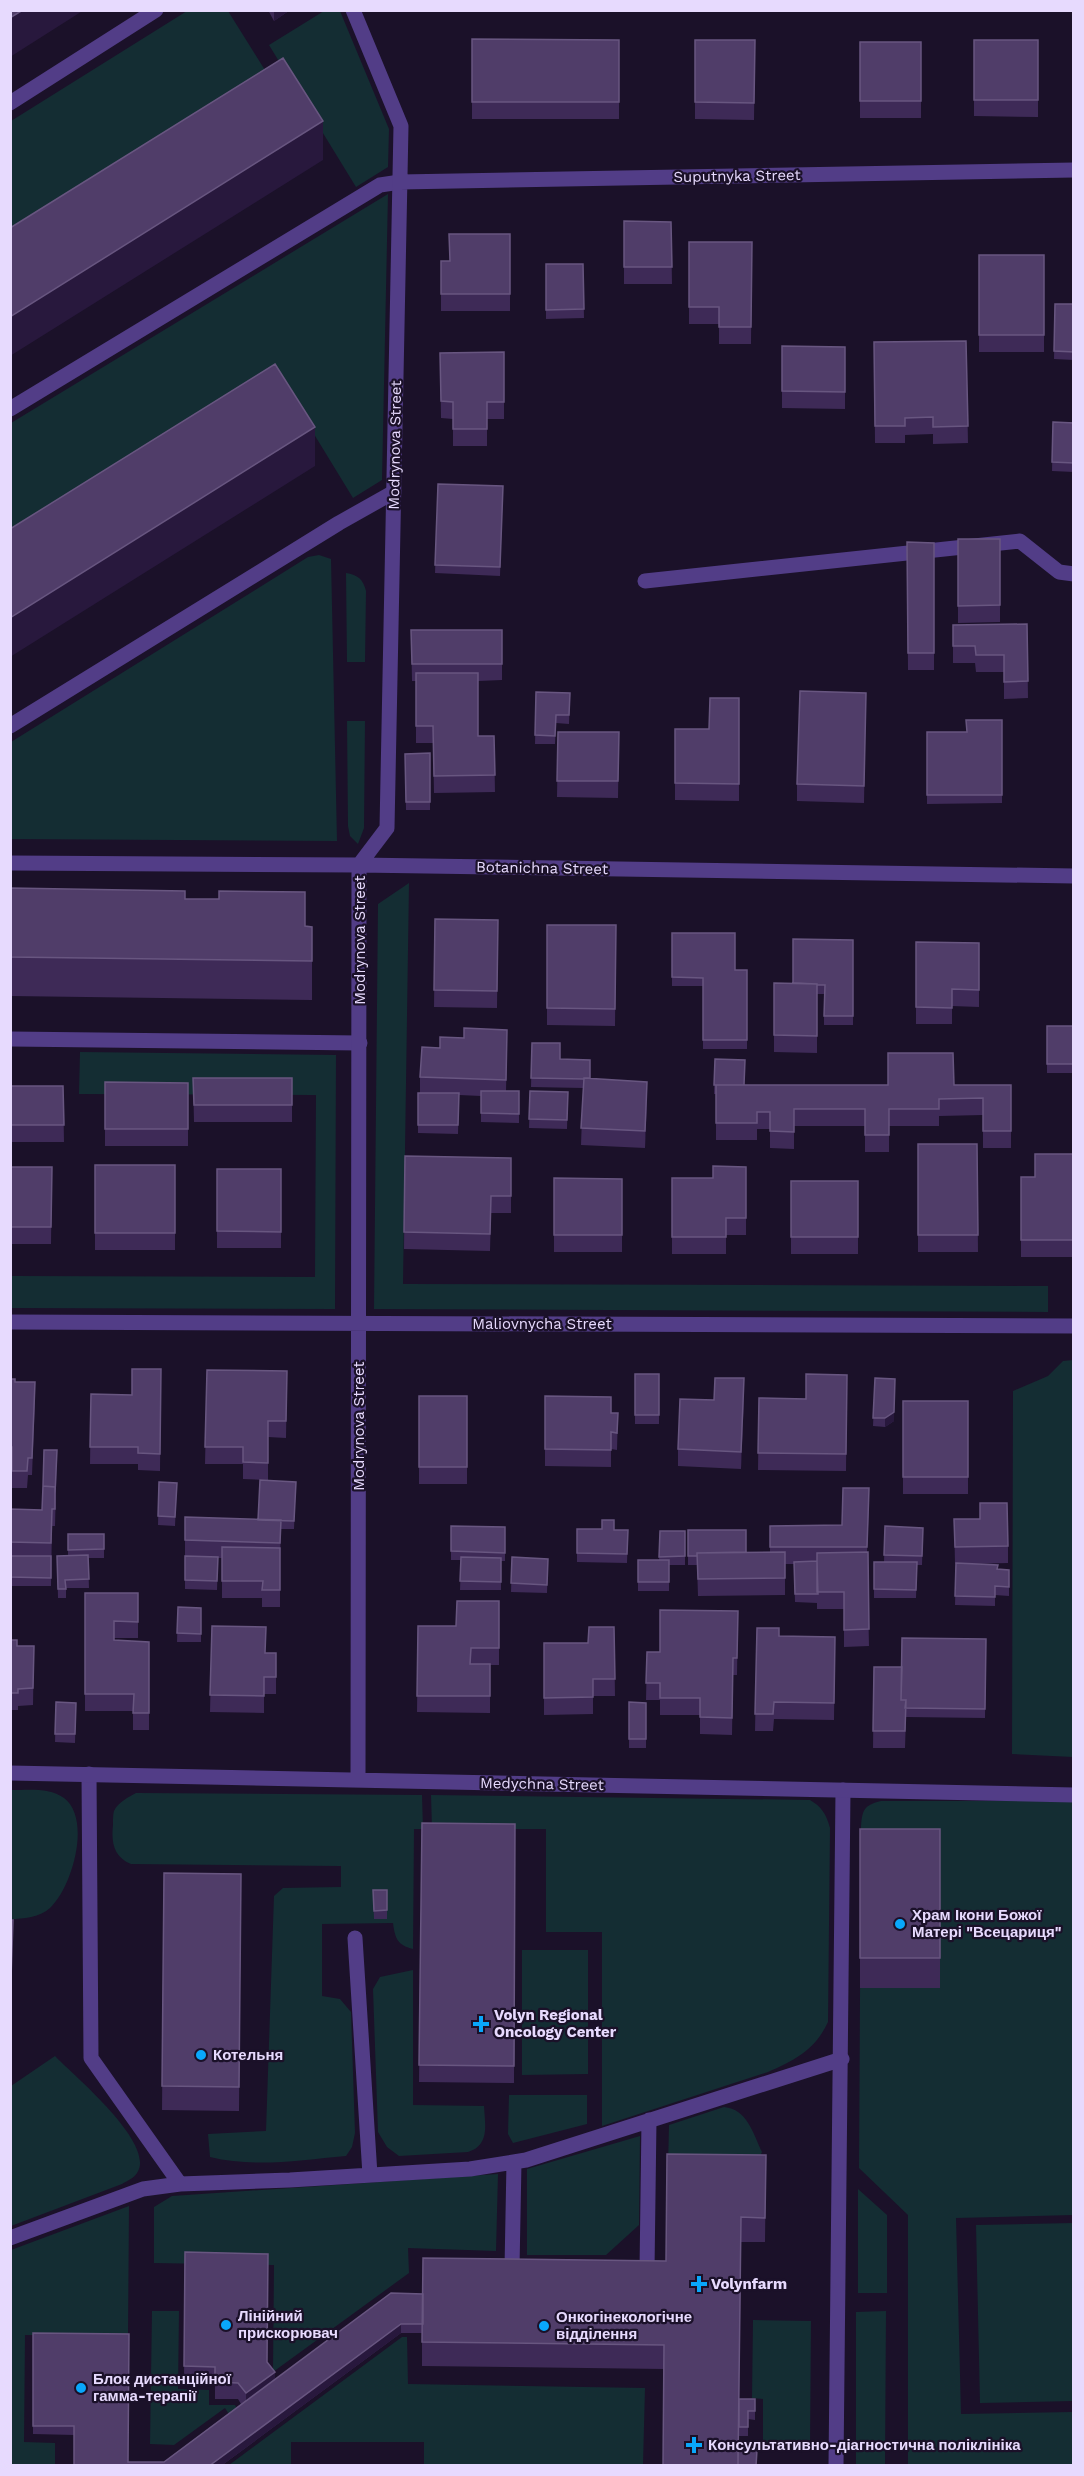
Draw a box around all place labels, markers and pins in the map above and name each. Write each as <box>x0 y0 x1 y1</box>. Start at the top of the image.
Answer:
place label: Храм Ікони Божої Матері "Всецариця" <box>912 1906 1062 1941</box>
marker: Храм Ікони Божої Матері "Всецариця" <box>893 1917 907 1931</box>
place label: Volyn Regional Oncology Center <box>494 2006 617 2041</box>
marker: Volyn Regional Oncology Center <box>472 2015 490 2033</box>
place label: Котельня <box>213 2046 283 2064</box>
marker: Котельня <box>194 2048 208 2062</box>
place label: Volynfarm <box>711 2275 787 2293</box>
marker: Volynfarm <box>692 2277 706 2291</box>
place label: Лінійний прискорювач <box>238 2307 338 2342</box>
place label: Онкогінекологічне відділення <box>556 2308 692 2343</box>
marker: Лінійний прискорювач <box>219 2318 233 2332</box>
marker: Онкогінекологічне відділення <box>537 2319 551 2333</box>
place label: Блок дистанційної гамма-терапії <box>93 2370 232 2405</box>
marker: Блок дистанційної гамма-терапії <box>74 2381 88 2395</box>
marker: Консультативно-діагностична поліклініка <box>685 2436 703 2454</box>
place label: Консультативно-діагностична поліклініка <box>708 2436 1021 2454</box>

